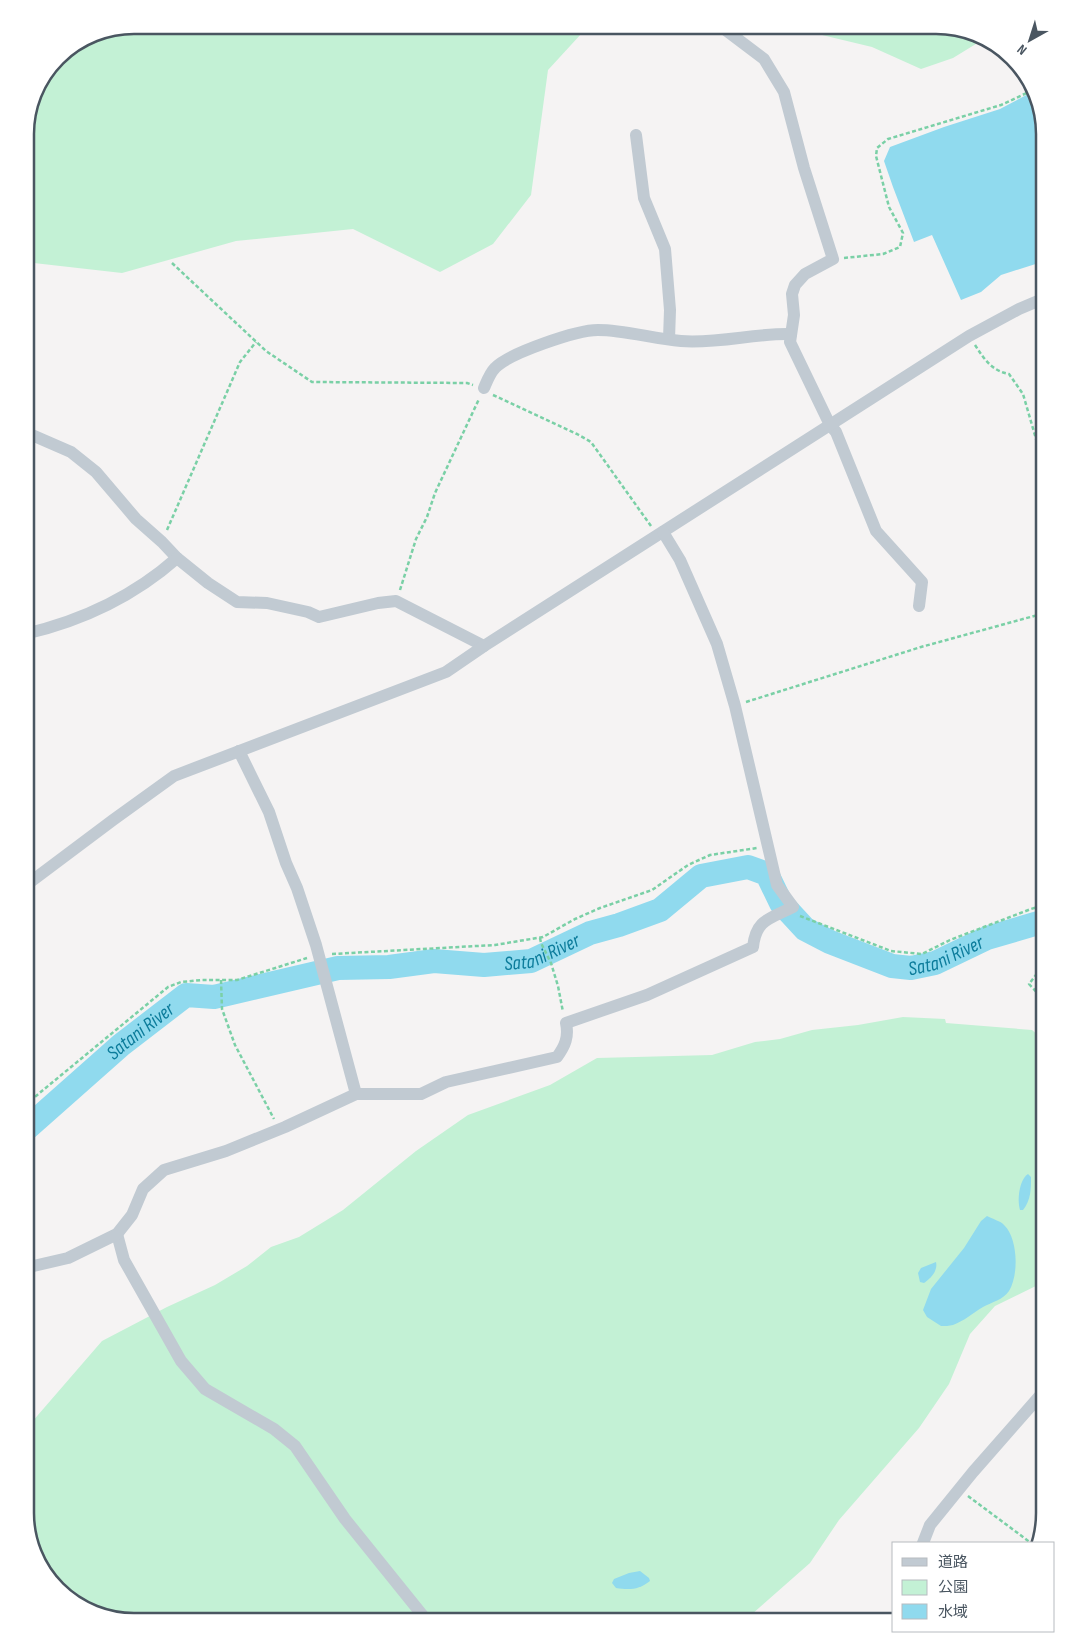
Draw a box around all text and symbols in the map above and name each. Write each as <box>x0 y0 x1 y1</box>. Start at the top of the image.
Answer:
north arrow <box>1005 15 1055 65</box>
text: N <box>1014 41 1030 59</box>
water label: Satani River <box>503 928 585 976</box>
water label: Satani River <box>906 930 989 981</box>
water label: Satani River <box>102 997 180 1065</box>
legend <box>892 1542 1055 1632</box>
text: 道路 <box>938 1553 968 1572</box>
text: 公園 <box>938 1578 968 1597</box>
text: 水域 <box>938 1603 968 1622</box>

